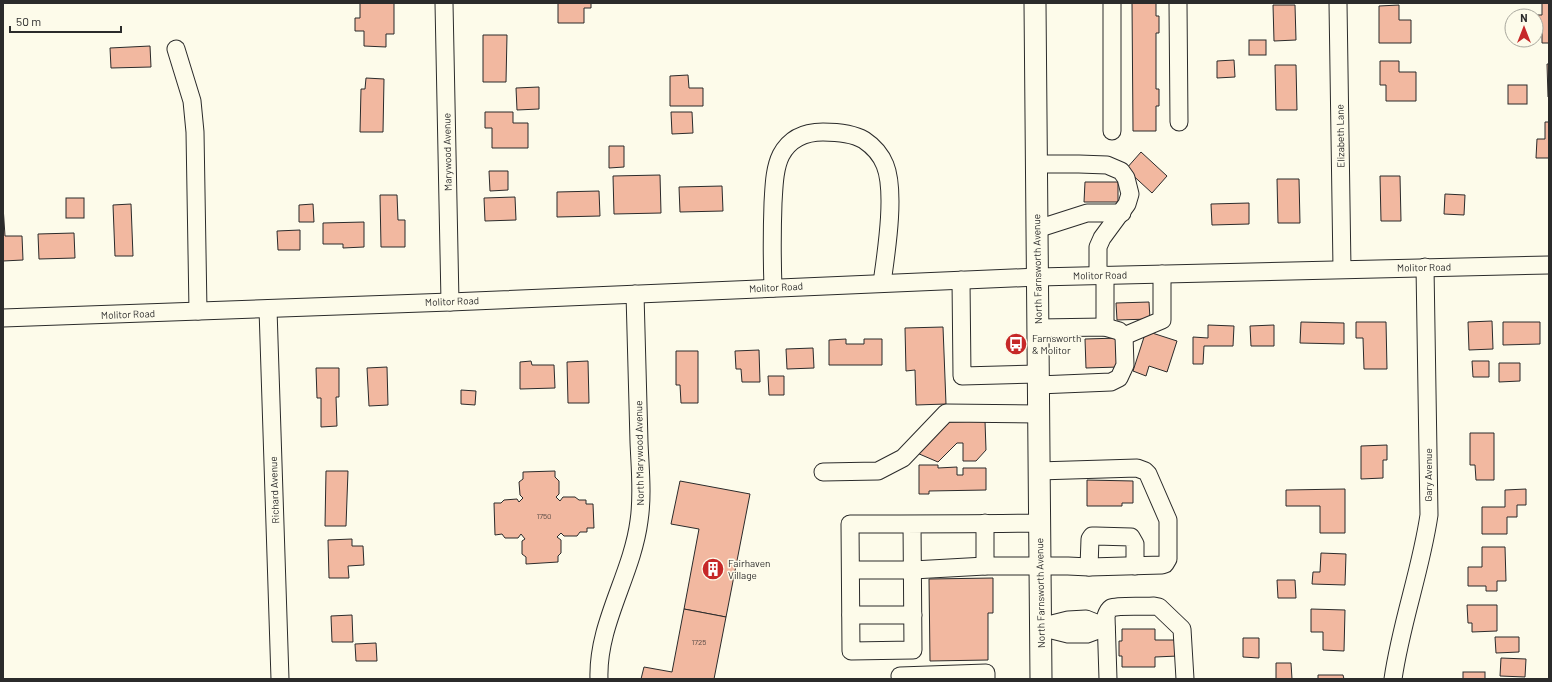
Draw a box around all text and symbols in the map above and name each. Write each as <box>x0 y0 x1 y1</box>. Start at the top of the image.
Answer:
scale bar <box>10 8 121 34</box>
north arrow <box>1504 8 1544 48</box>
text: N <box>1520 11 1528 24</box>
text: 50 m <box>16 14 41 28</box>
street label: Elizabeth Lane <box>1333 104 1347 168</box>
street label: Marywood Avenue <box>440 113 454 191</box>
street label: North Farnsworth Avenue <box>1030 214 1044 324</box>
street label: Molitor Road <box>1397 261 1451 273</box>
street label: Molitor Road <box>1073 269 1127 281</box>
street label: Molitor Road <box>749 280 803 294</box>
street label: Molitor Road <box>425 294 479 308</box>
street label: Molitor Road <box>101 307 155 321</box>
bus stop icon: Farnsworth & Molitor <box>1003 331 1029 357</box>
place label: Farnsworth & Molitor <box>1032 332 1081 356</box>
street label: North Marywood Avenue <box>632 400 646 506</box>
street label: Gary Avenue <box>1422 448 1434 502</box>
street label: Richard Avenue <box>267 456 281 524</box>
house number: 1750 <box>536 511 552 521</box>
street label: North Farnsworth Avenue <box>1033 538 1047 648</box>
building icon: Fairhaven Village <box>700 556 726 582</box>
place label: Fairhaven Village <box>728 557 770 581</box>
house number: 1725 <box>692 637 706 647</box>

